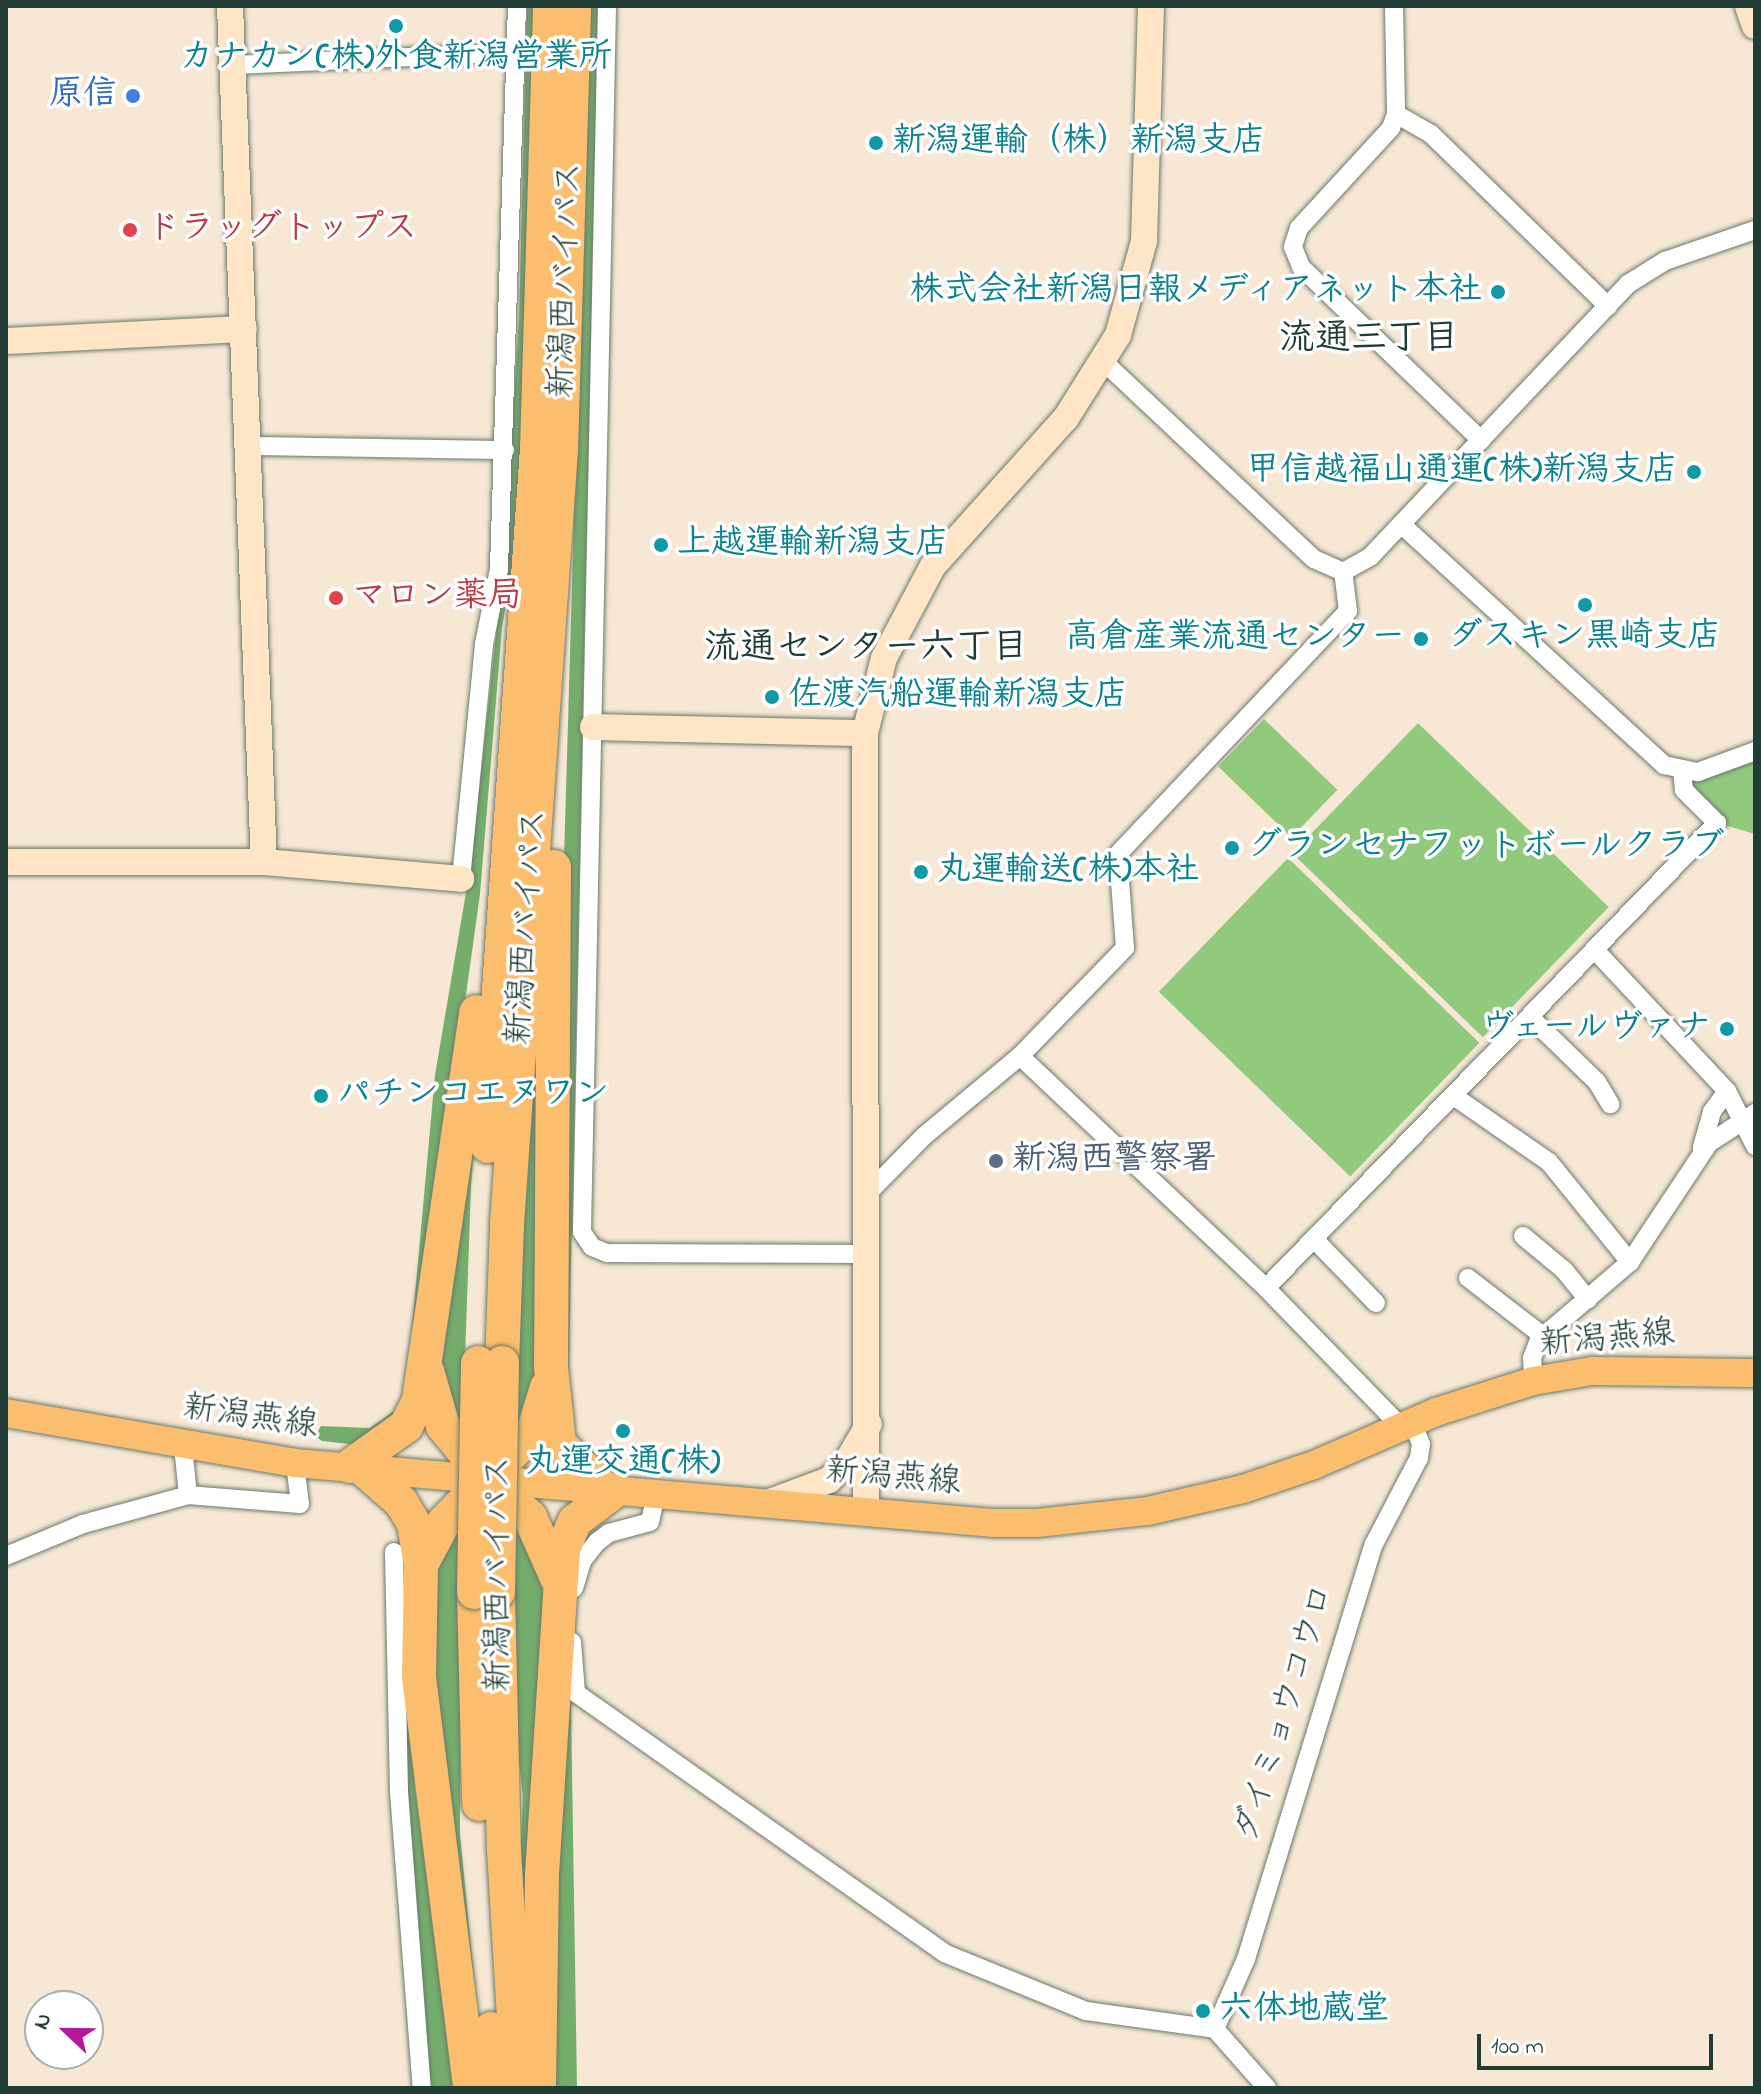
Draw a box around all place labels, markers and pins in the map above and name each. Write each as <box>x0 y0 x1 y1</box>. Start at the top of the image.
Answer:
marker: カナカン(株)外食新潟営業所 <box>387 17 405 35</box>
place label: カナカン(株)外食新潟営業所 <box>180 39 612 79</box>
place label: 原信 <box>49 76 117 116</box>
marker: 原信 <box>124 87 142 105</box>
place label: 新潟運輸（株）新潟支店 <box>892 123 1266 163</box>
marker: 新潟運輸（株）新潟支店 <box>867 134 885 152</box>
place label: ドラッグトップス <box>146 210 418 250</box>
marker: ドラッグトップス <box>121 221 139 239</box>
place label: 株式会社新潟日報メディアネット本社 <box>904 272 1482 312</box>
marker: 株式会社新潟日報メディアネット本社 <box>1489 283 1507 301</box>
place label: 甲信越福山通運(株)新潟支店 <box>1246 452 1678 492</box>
marker: 甲信越福山通運(株)新潟支店 <box>1685 463 1703 481</box>
place label: 上越運輸新潟支店 <box>677 525 949 565</box>
marker: 上越運輸新潟支店 <box>652 536 670 554</box>
place label: マロン薬局 <box>352 578 522 618</box>
marker: マロン薬局 <box>327 589 345 607</box>
marker: ダスキン黒崎支店 <box>1576 596 1594 614</box>
place label: ダスキン黒崎支店 <box>1449 618 1721 658</box>
place label: 高倉産業流通センター <box>1065 619 1405 659</box>
marker: 高倉産業流通センター <box>1412 630 1430 648</box>
place label: 佐渡汽船運輸新潟支店 <box>788 677 1128 717</box>
marker: 佐渡汽船運輸新潟支店 <box>763 688 781 706</box>
place label: グランセナフットボールクラブ <box>1248 828 1724 868</box>
marker: グランセナフットボールクラブ <box>1223 839 1241 857</box>
place label: 丸運輸送(株)本社 <box>937 852 1199 892</box>
marker: 丸運輸送(株)本社 <box>912 863 930 881</box>
place label: ヴェールヴァナ <box>1475 1009 1711 1049</box>
marker: ヴェールヴァナ <box>1718 1020 1736 1038</box>
place label: パチンコエヌワン <box>337 1076 609 1116</box>
marker: パチンコエヌワン <box>312 1087 330 1105</box>
place label: 新潟西警察署 <box>1012 1141 1216 1181</box>
marker: 新潟西警察署 <box>987 1152 1005 1170</box>
marker: 丸運交通(株) <box>614 1422 632 1440</box>
place label: 丸運交通(株) <box>526 1444 720 1484</box>
place label: 六体地蔵堂 <box>1219 1991 1389 2031</box>
marker: 六体地蔵堂 <box>1194 2002 1212 2020</box>

